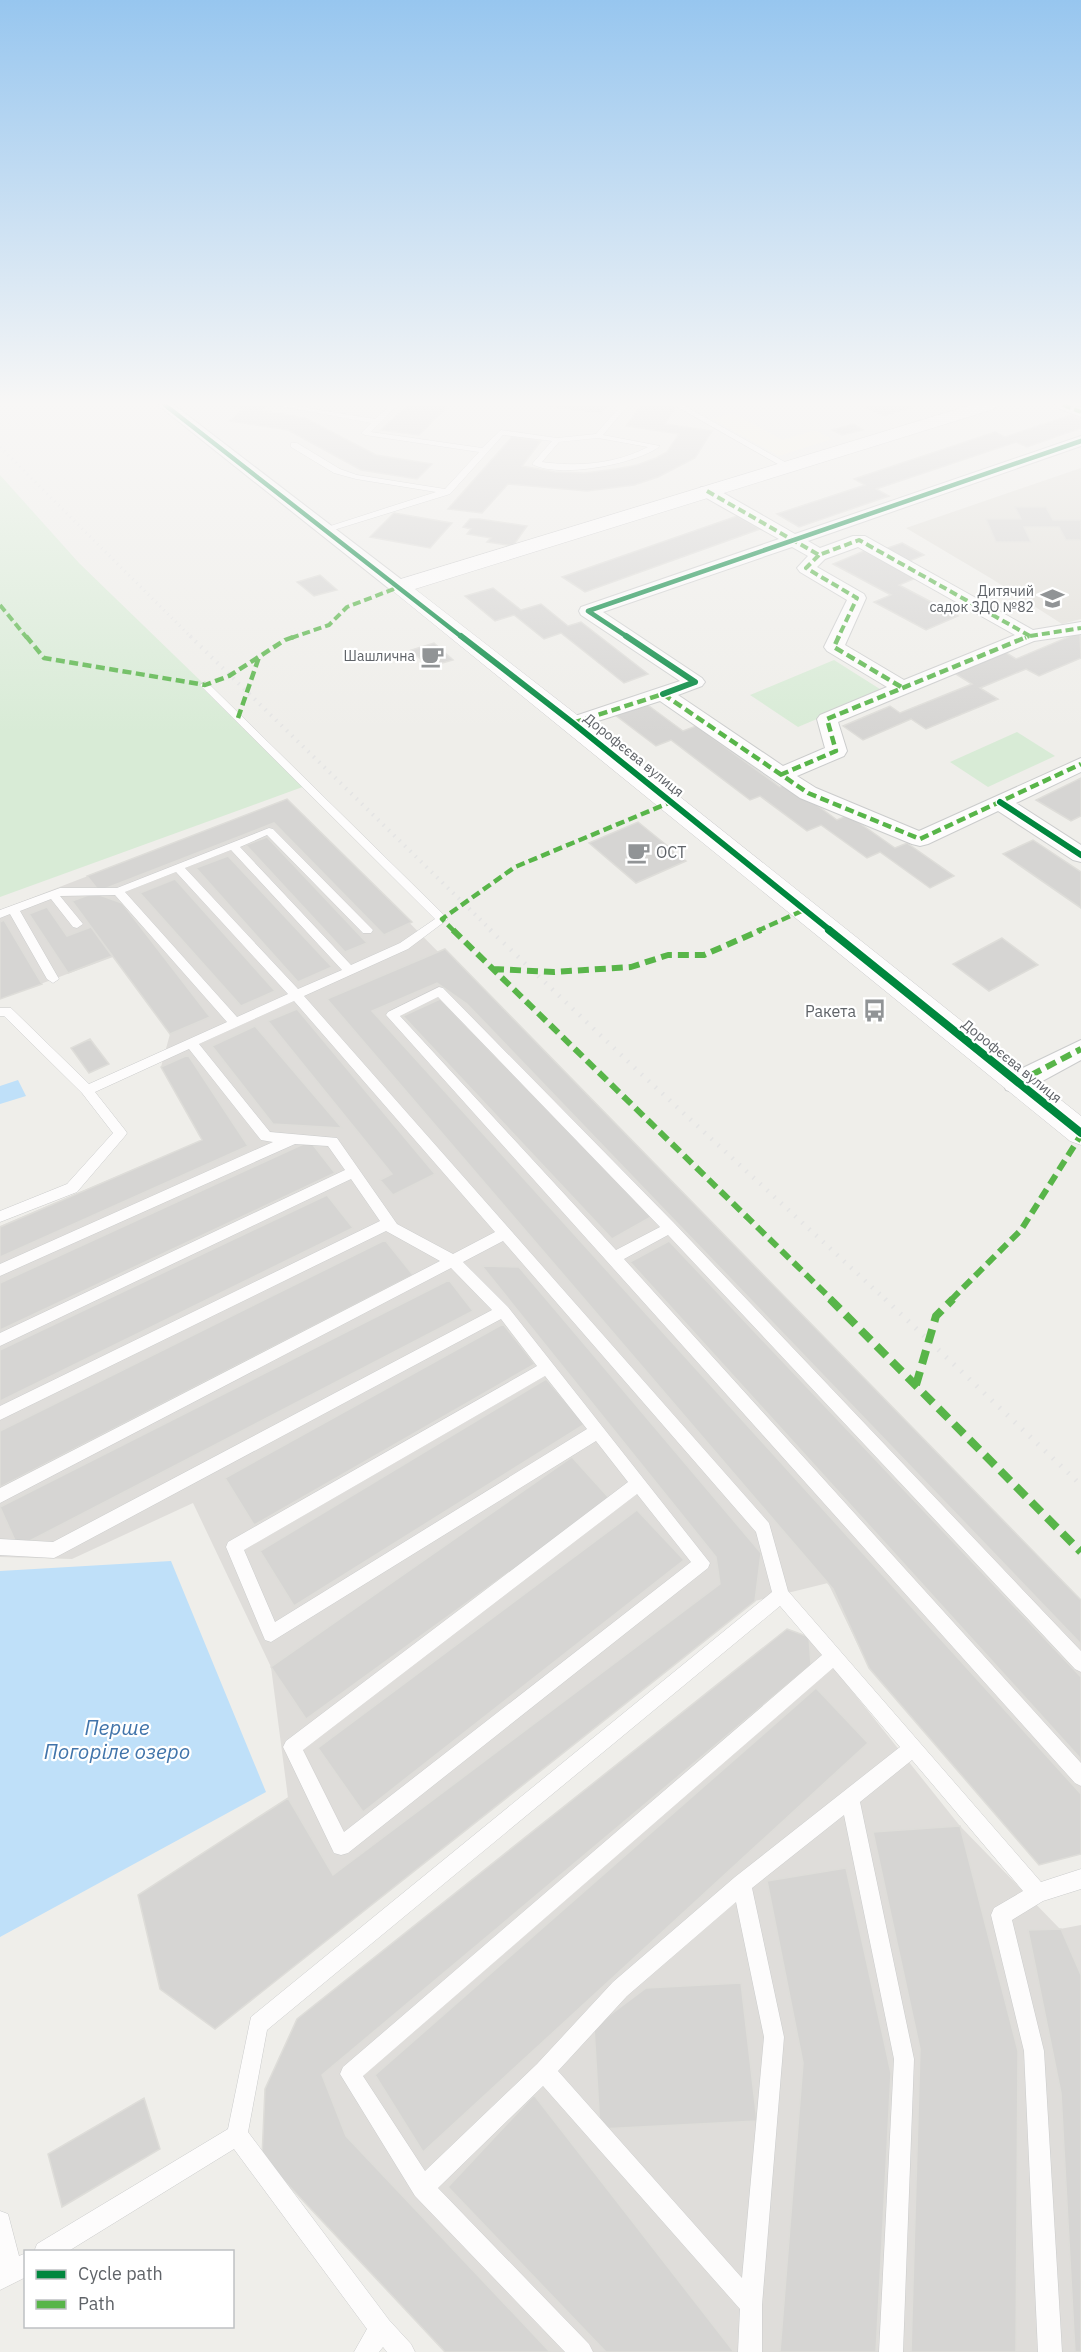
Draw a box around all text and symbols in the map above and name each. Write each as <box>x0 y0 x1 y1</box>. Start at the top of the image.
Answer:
place label: Дитячий садок ЗДО №82 <box>929 582 1034 616</box>
school or university icon: Дитячий садок ЗДО №82 <box>1039 586 1065 612</box>
cafe icon: Шашлична <box>420 643 446 669</box>
place label: Шашлична <box>344 647 416 665</box>
street label: Дорофєєва вулиця <box>580 709 688 801</box>
cafe icon: ОСТ <box>625 839 651 865</box>
place label: ОСТ <box>656 842 686 862</box>
bus stop icon: Ракета <box>861 998 887 1024</box>
place label: Ракета <box>805 1001 856 1021</box>
street label: Дорофєєва вулиця <box>958 1015 1066 1107</box>
water label: Перше Погоріле озеро <box>44 1713 190 1765</box>
legend <box>24 2250 234 2328</box>
text: Cycle path <box>78 2262 163 2285</box>
text: Path <box>78 2292 115 2315</box>

